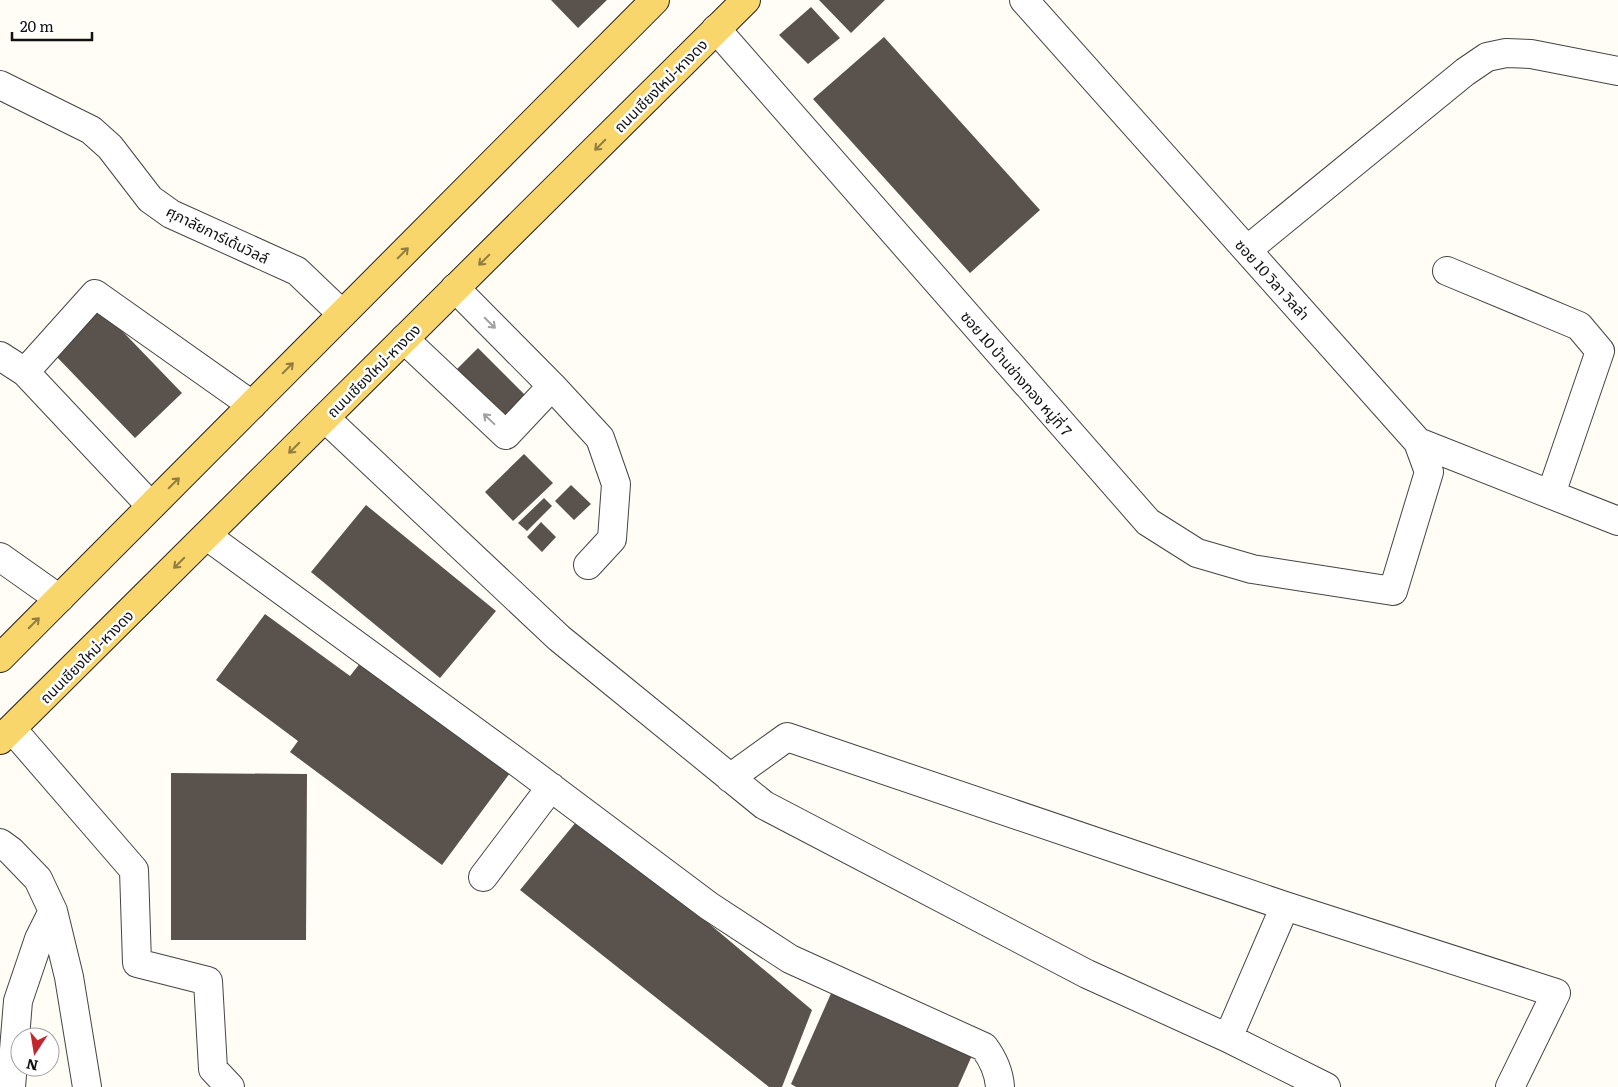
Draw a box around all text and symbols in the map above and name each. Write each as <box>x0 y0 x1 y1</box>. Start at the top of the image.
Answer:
scale bar <box>12 10 92 42</box>
text: 20 m <box>20 14 54 37</box>
street label: ถนนเชียงใหม่-หางดง <box>608 33 712 137</box>
one-way arrow <box>593 139 606 151</box>
street label: ศุภาลัยการ์เด้นวิลล์ <box>163 199 273 269</box>
street label: ซอย 10 วิลา วิลล่า <box>1230 233 1316 325</box>
one-way arrow <box>397 247 409 259</box>
one-way arrow <box>478 254 490 266</box>
street label: ซอย 10 บ้านช่างทอง หมู่ที่ 7 <box>956 305 1078 441</box>
one-way arrow <box>483 317 496 329</box>
street label: ถนนเชียงใหม่-หางดง <box>321 318 425 422</box>
one-way arrow <box>282 363 294 375</box>
one-way arrow <box>482 413 495 425</box>
one-way arrow <box>288 442 301 454</box>
one-way arrow <box>168 477 180 490</box>
one-way arrow <box>173 557 185 569</box>
street label: ถนนเชียงใหม่-หางดง <box>34 604 138 708</box>
one-way arrow <box>28 617 40 630</box>
north arrow <box>10 1027 60 1077</box>
text: N <box>24 1055 40 1077</box>

